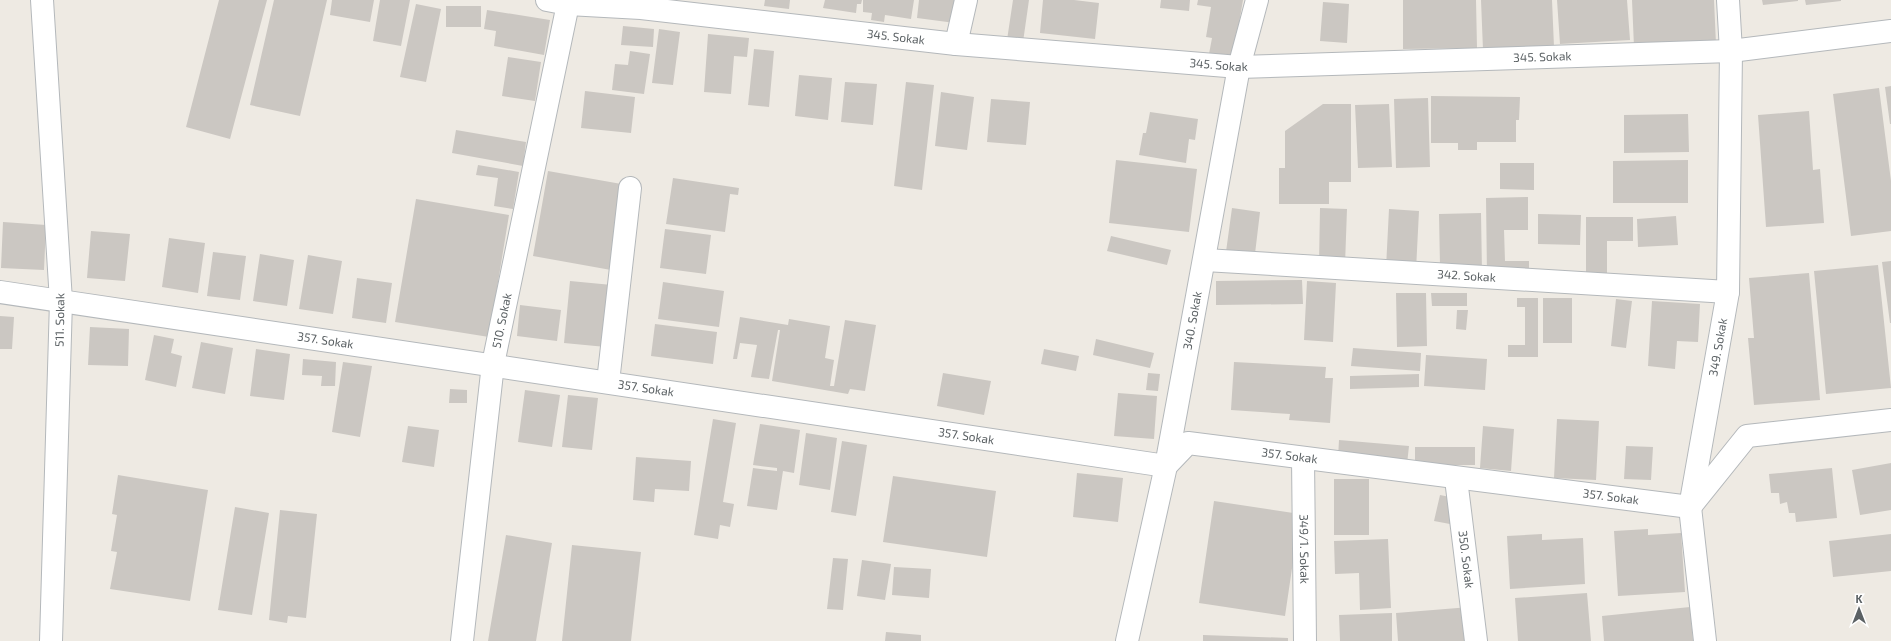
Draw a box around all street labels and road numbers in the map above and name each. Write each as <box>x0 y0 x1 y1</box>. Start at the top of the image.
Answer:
street label: 345. Sokak <box>866 26 926 46</box>
street label: 345. Sokak <box>1513 48 1572 64</box>
street label: 345. Sokak <box>1189 55 1248 73</box>
street label: 342. Sokak <box>1437 266 1496 284</box>
street label: 340. Sokak <box>1179 290 1204 351</box>
street label: 510. Sokak <box>488 291 514 349</box>
street label: 511. Sokak <box>52 293 66 347</box>
street label: 349. Sokak <box>1705 317 1729 377</box>
street label: 357. Sokak <box>297 328 355 351</box>
street label: 357. Sokak <box>617 376 675 398</box>
street label: 357. Sokak <box>937 424 995 446</box>
street label: 357. Sokak <box>1261 444 1318 465</box>
street label: 357. Sokak <box>1582 485 1640 506</box>
street label: 349/1. Sokak <box>1298 514 1312 584</box>
street label: 350. Sokak <box>1456 530 1477 589</box>

